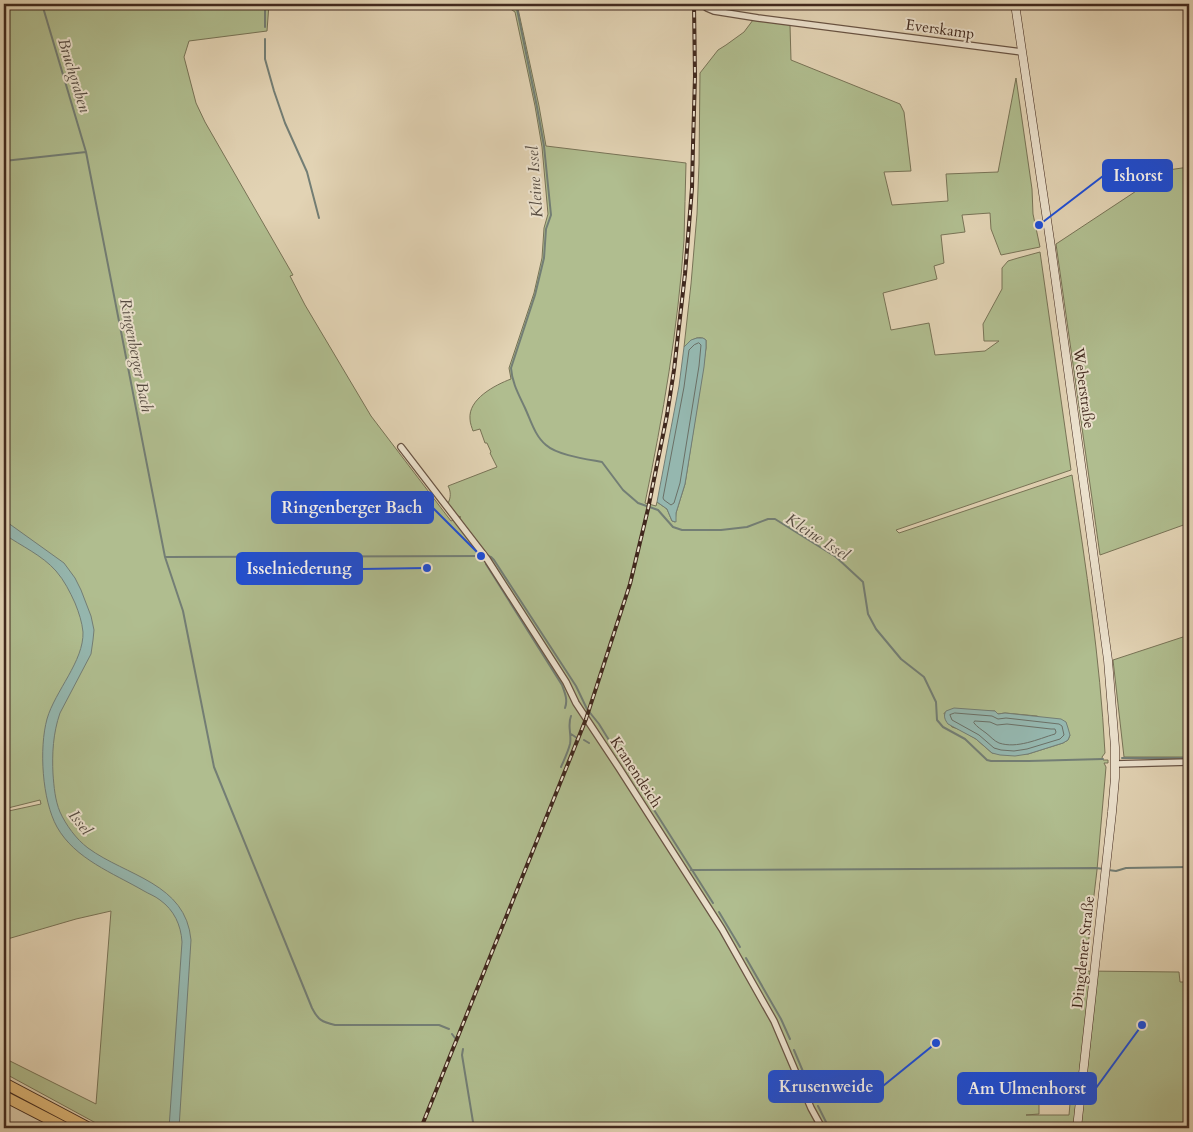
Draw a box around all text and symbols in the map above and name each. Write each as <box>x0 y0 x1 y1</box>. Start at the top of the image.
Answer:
street label: Everskamp <box>904 14 976 44</box>
water label: Bruchgraben <box>52 36 96 115</box>
water label: Kleine Issel <box>521 145 548 219</box>
callout: Ishorst <box>1103 160 1172 191</box>
text: Ishorst <box>1113 165 1163 187</box>
water label: Ringenberger Bach <box>114 296 158 414</box>
street label: Weberstraße <box>1068 345 1100 430</box>
callout: Ringenberger Bach <box>272 492 433 523</box>
text: Ringenberger Bach <box>281 497 423 519</box>
water label: Kleine Issel <box>781 508 854 566</box>
callout: Isselniederung <box>237 553 362 584</box>
text: Isselniederung <box>246 558 352 580</box>
street label: Kranendeich <box>606 733 667 812</box>
water label: Issel <box>63 805 97 840</box>
street label: Dingdener Straße <box>1067 895 1099 1009</box>
callout: Krusenweide <box>769 1071 883 1102</box>
callout: Am Ulmenhorst <box>958 1073 1096 1104</box>
text: Krusenweide <box>779 1076 873 1098</box>
text: Am Ulmenhorst <box>968 1078 1086 1100</box>

